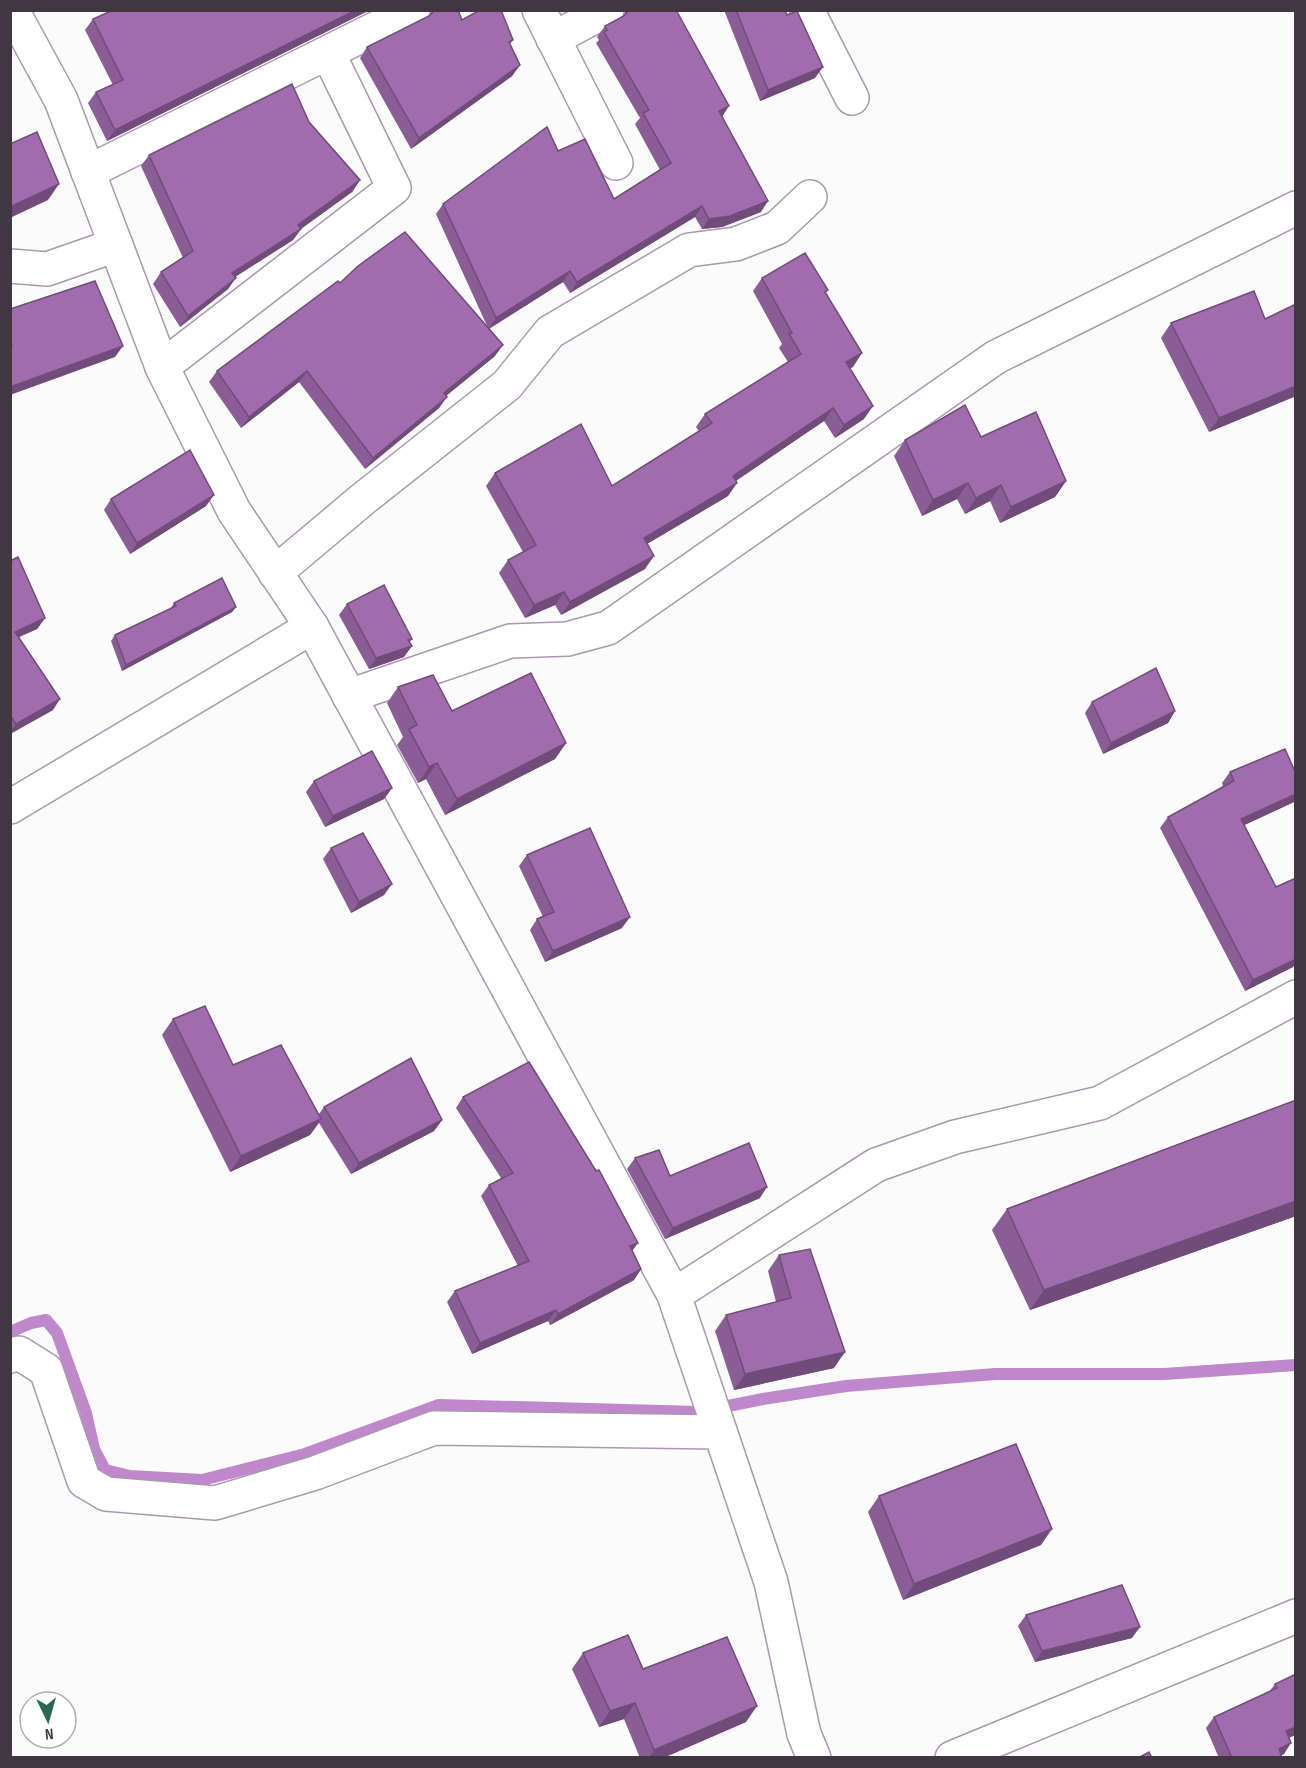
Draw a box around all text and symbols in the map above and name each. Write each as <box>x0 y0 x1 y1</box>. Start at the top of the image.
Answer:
north arrow <box>18 1690 78 1750</box>
text: N <box>44 1724 54 1743</box>

